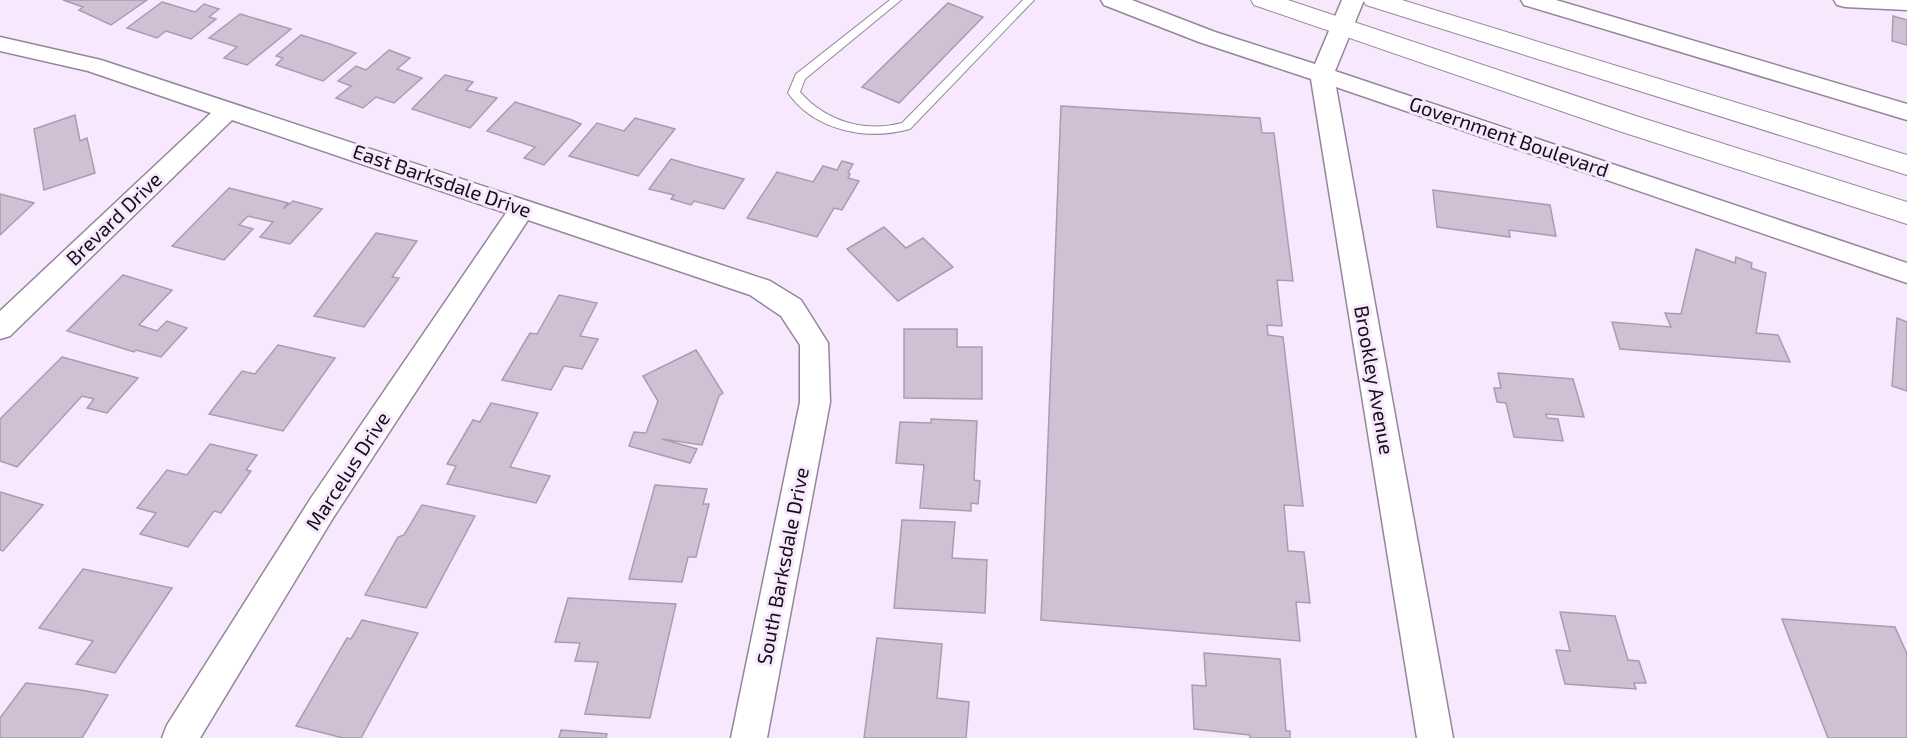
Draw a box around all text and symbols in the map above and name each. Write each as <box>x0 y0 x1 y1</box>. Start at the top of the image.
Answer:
street label: Government Boulevard <box>1407 91 1612 181</box>
street label: East Barksdale Drive <box>350 138 535 222</box>
street label: Brevard Drive <box>61 167 166 270</box>
street label: Brookley Avenue <box>1350 303 1400 456</box>
street label: Marcelus Drive <box>300 407 394 534</box>
street label: South Barksdale Drive <box>751 465 813 666</box>

